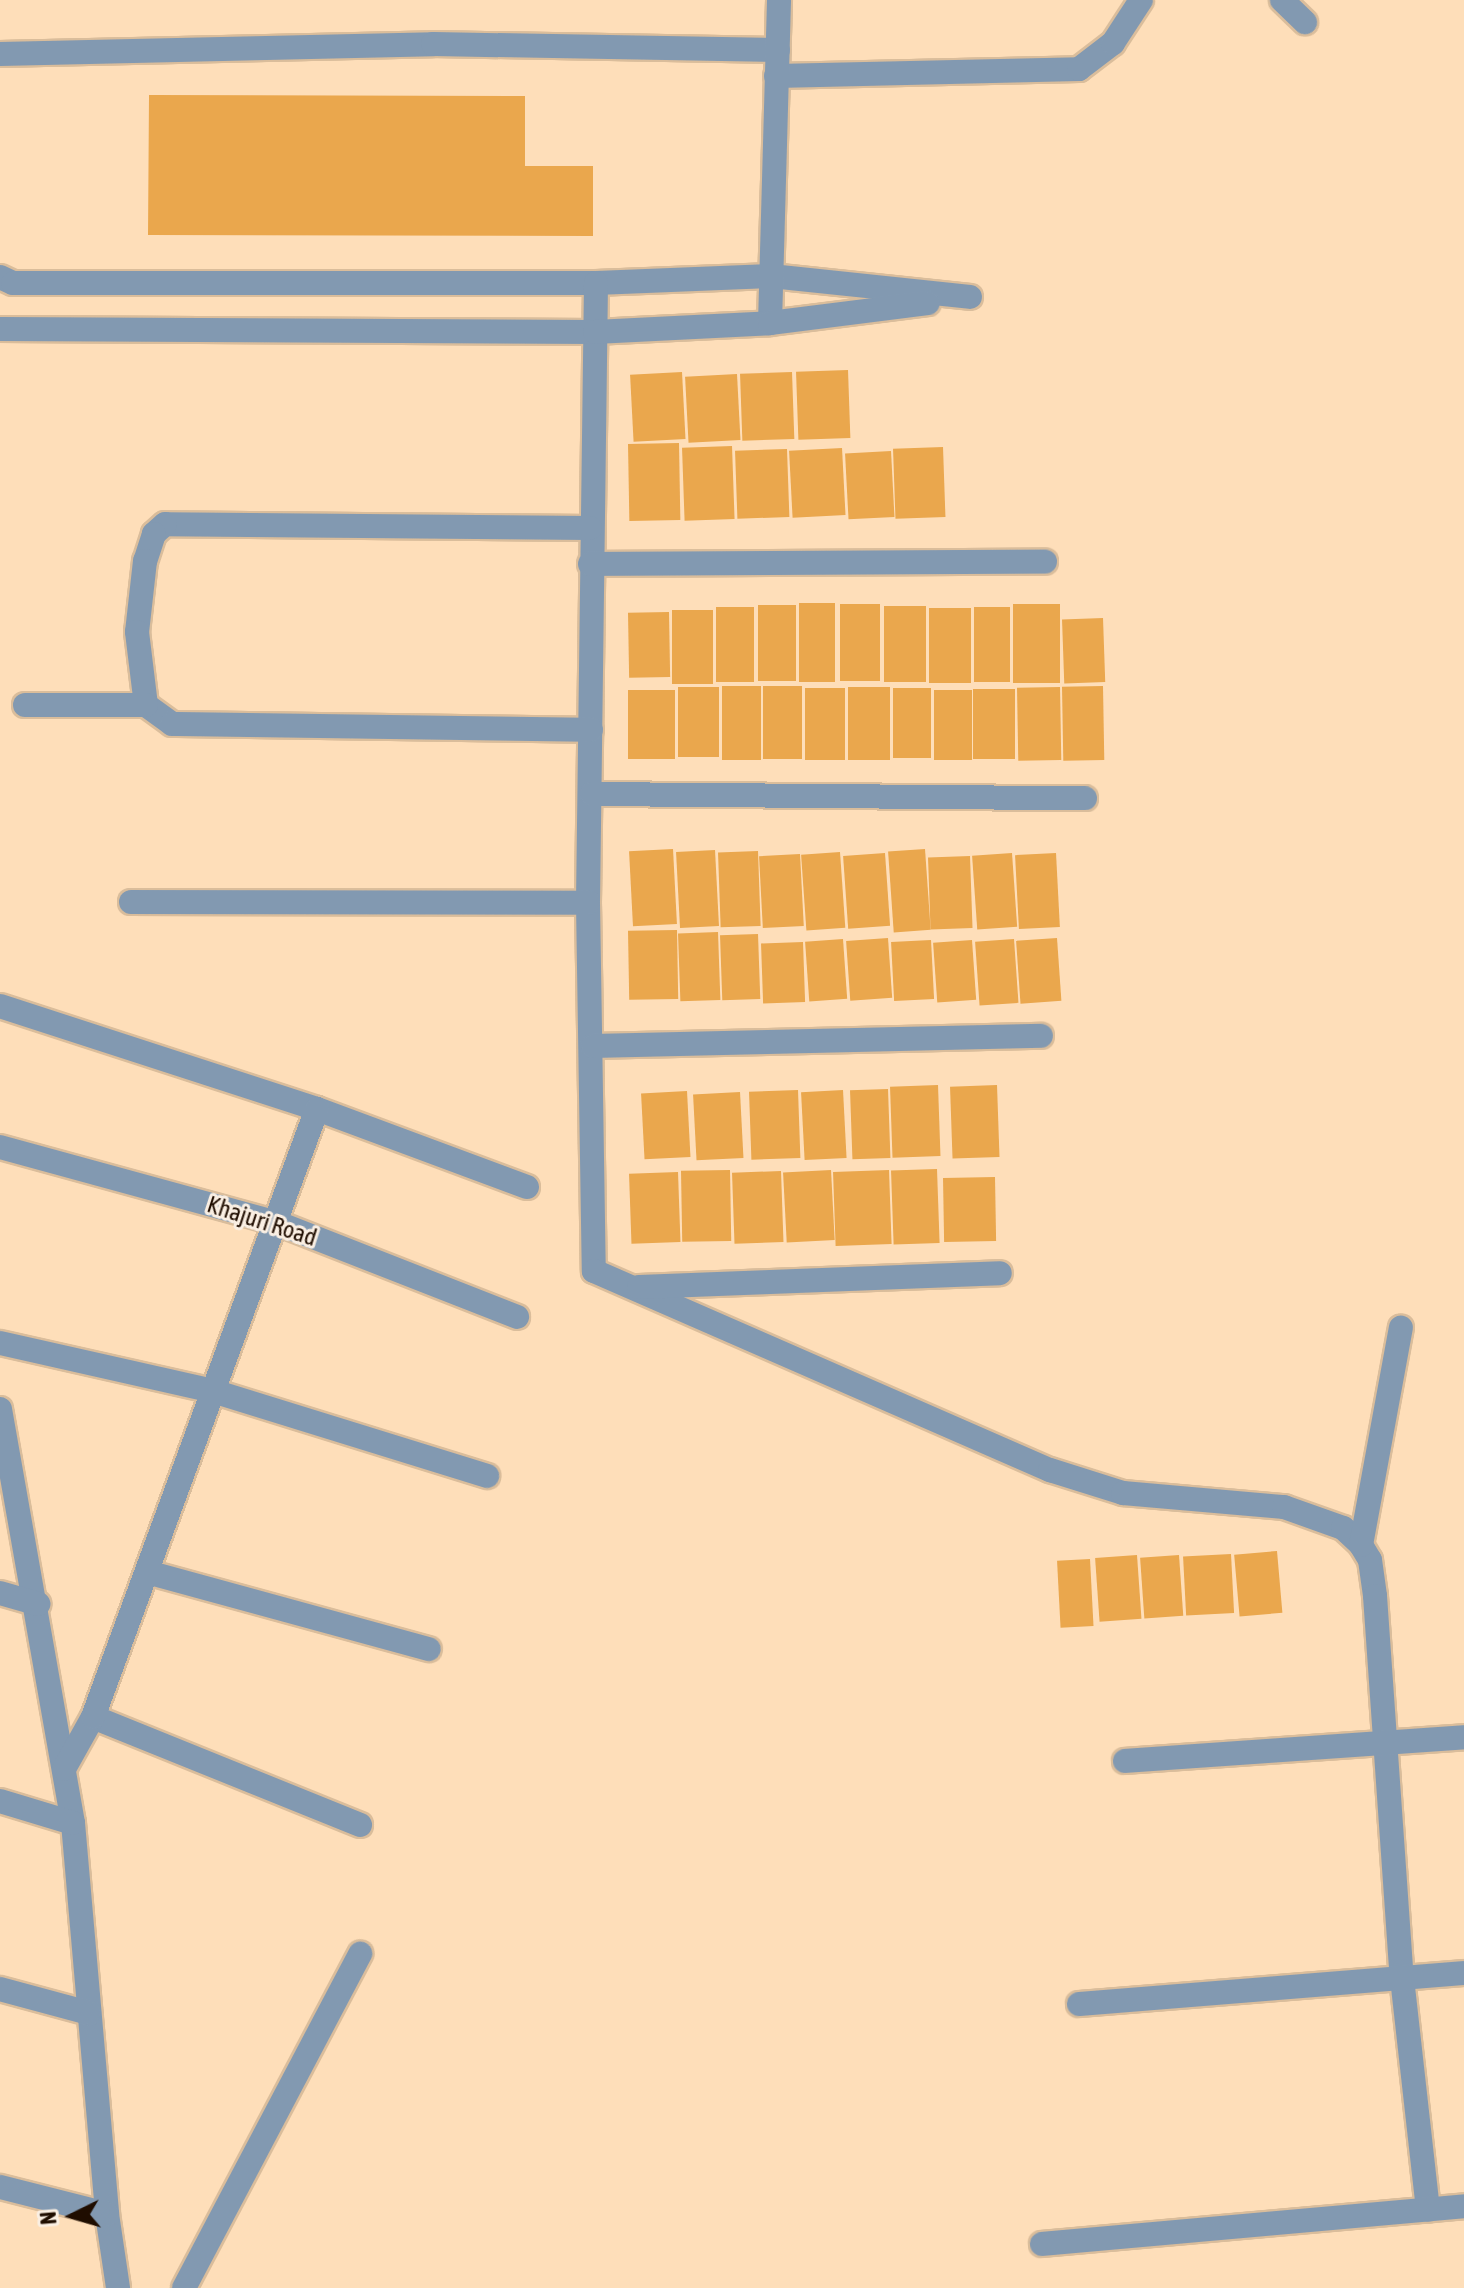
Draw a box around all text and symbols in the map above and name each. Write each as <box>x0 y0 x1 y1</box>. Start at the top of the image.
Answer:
street label: Khajuri Road <box>204 1190 320 1252</box>
north arrow <box>32 2176 112 2256</box>
text: N <box>35 2210 62 2226</box>

